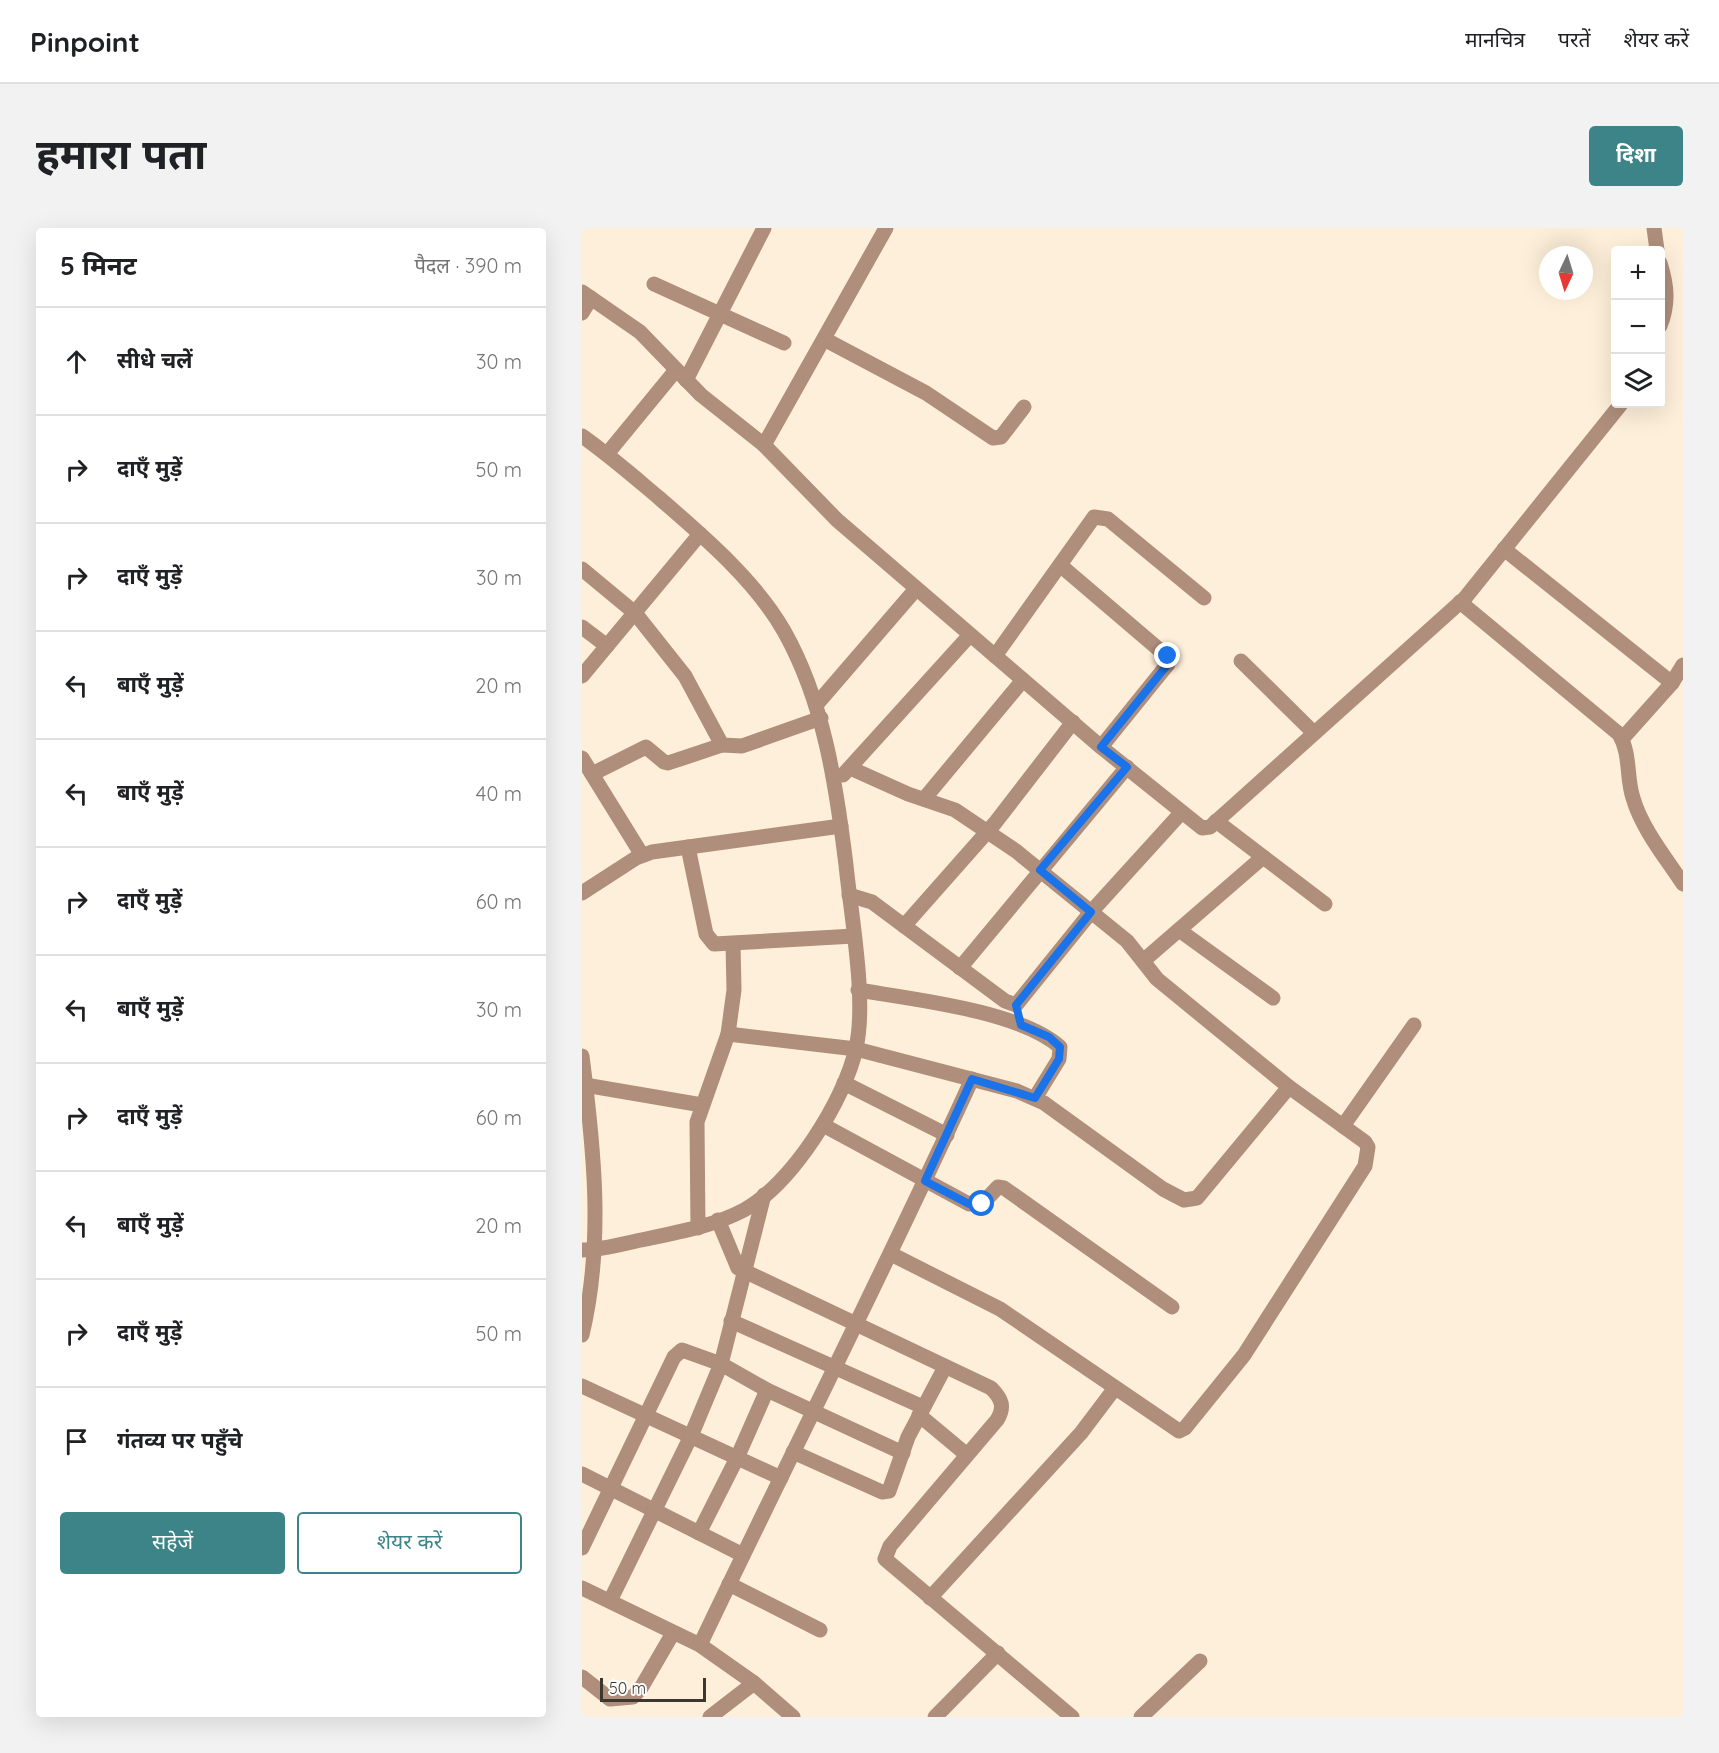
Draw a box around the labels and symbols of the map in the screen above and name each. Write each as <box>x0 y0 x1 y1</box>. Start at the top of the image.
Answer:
north arrow <box>1539 246 1593 300</box>
route end <box>1154 642 1180 668</box>
route start <box>968 1190 994 1216</box>
scale bar <box>600 1675 706 1702</box>

